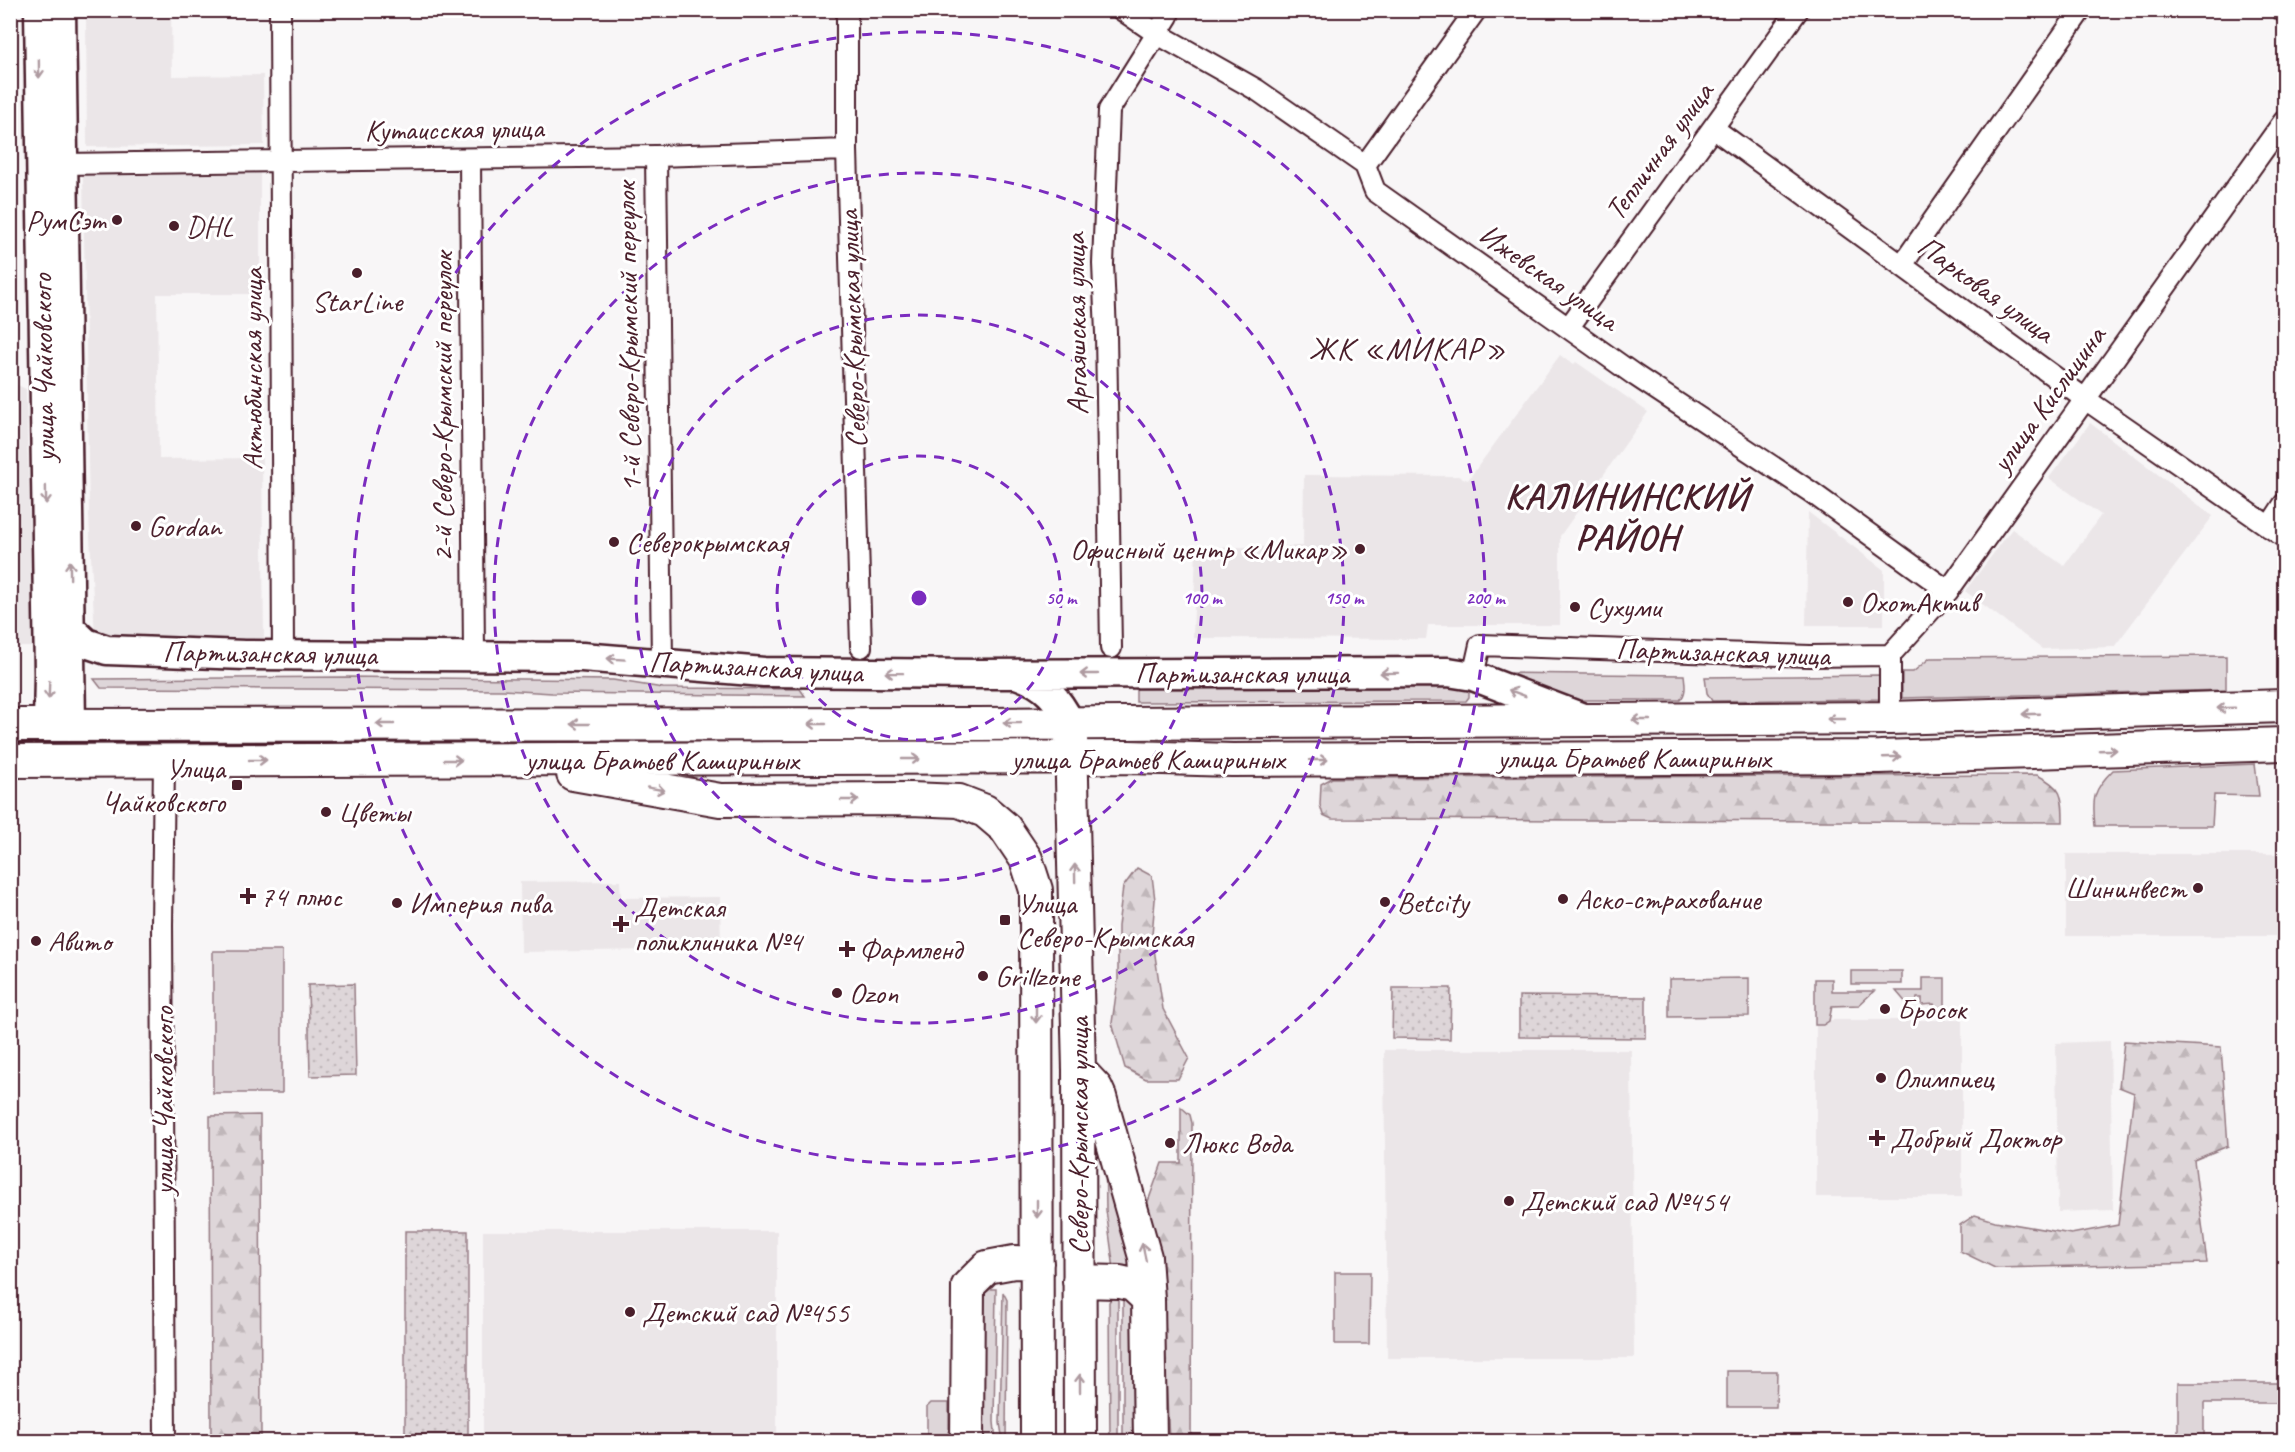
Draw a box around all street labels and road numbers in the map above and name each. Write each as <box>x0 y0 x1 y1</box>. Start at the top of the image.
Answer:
street label: Тепличная улица <box>1596 73 1723 228</box>
street label: Кутаисская улица <box>364 108 546 150</box>
street label: 1-й Северо-Крымский переулок <box>606 179 650 492</box>
street label: Северо-Крымская улица <box>829 207 875 449</box>
street label: Ижевская улица <box>1472 215 1628 340</box>
street label: Парковая улица <box>1910 227 2063 352</box>
street label: Аргаяшская улица <box>1055 231 1097 415</box>
street label: 2-й Северо-Крымский переулок <box>423 249 461 562</box>
street label: Актюбинская улица <box>233 266 271 470</box>
street label: улица Чайковского <box>22 272 64 465</box>
street label: улица Кислицина <box>1981 317 2115 481</box>
street label: Партизанская улица <box>1615 629 1833 675</box>
street label: Партизанская улица <box>163 632 379 674</box>
street label: Партизанская улица <box>648 642 866 692</box>
street label: Партизанская улица <box>1135 654 1351 692</box>
street label: улица Братьев Кашириных <box>1495 739 1773 777</box>
street label: улица Братьев Кашириных <box>1009 740 1287 778</box>
street label: улица Братьев Кашириных <box>523 741 801 779</box>
street label: улица Чайковского <box>144 1005 182 1197</box>
street label: Северо-Крымская улица <box>1059 1015 1097 1255</box>

